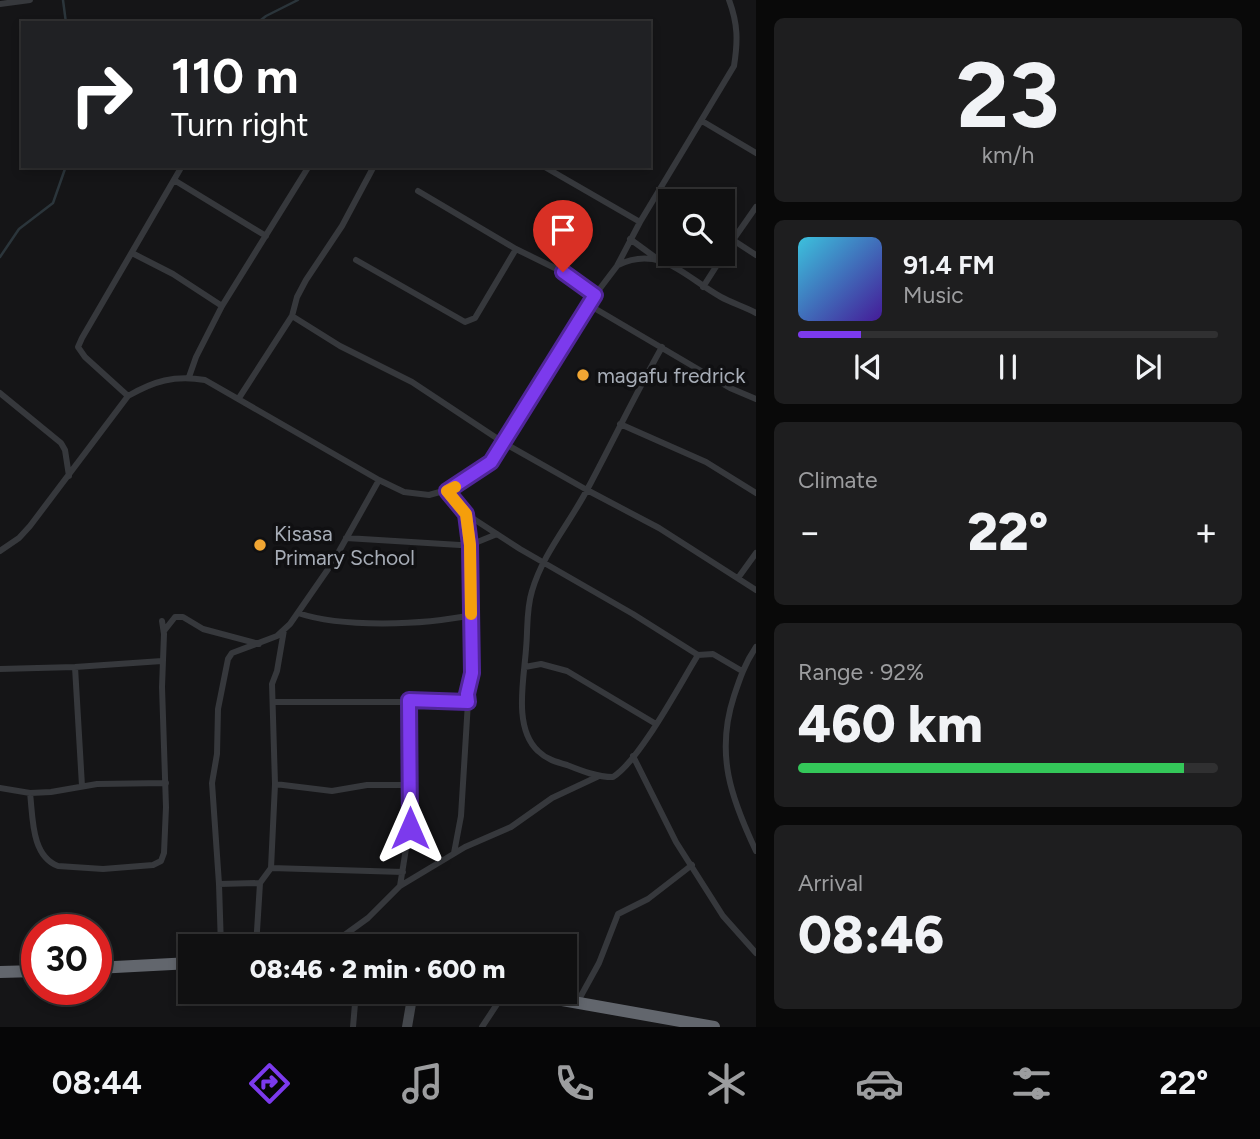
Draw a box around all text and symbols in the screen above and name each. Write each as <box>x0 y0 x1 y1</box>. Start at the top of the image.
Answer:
text: 23 <box>956 41 1060 150</box>
text: 110 m <box>171 46 299 105</box>
icon: right <box>56 49 147 140</box>
text: Turn right <box>171 106 309 144</box>
text: km/h <box>982 141 1034 169</box>
map controls <box>658 189 735 266</box>
button: search <box>658 189 735 266</box>
pin <box>533 200 593 272</box>
icon: arrive <box>544 211 582 249</box>
text: 91.4 FM <box>903 249 995 281</box>
text: Music <box>903 281 964 309</box>
icon: previous <box>849 348 887 386</box>
icon: pause <box>989 348 1027 386</box>
icon: next <box>1129 348 1167 386</box>
place label: magafu fredrick <box>597 363 746 388</box>
marker: magafu fredrick <box>575 367 591 383</box>
text: Climate <box>798 466 877 494</box>
text: 22° <box>967 501 1049 563</box>
text: − <box>798 509 822 555</box>
text: + <box>1194 509 1218 555</box>
place label: Kisasa Primary School <box>274 521 415 570</box>
marker: Kisasa Primary School <box>252 537 268 553</box>
text: Range · 92% <box>798 658 924 686</box>
text: 460 km <box>798 693 983 755</box>
position arrow <box>373 791 447 865</box>
text: Arrival <box>798 869 863 897</box>
text: 08:46 <box>798 904 944 966</box>
speed limit sign: 30 <box>21 914 112 1005</box>
text: 08:46 · 2 min · 600 m <box>250 953 505 985</box>
icon: directions <box>245 1059 294 1108</box>
icon: music <box>398 1059 447 1108</box>
icon: phone <box>550 1059 599 1108</box>
icon: climate <box>702 1059 751 1108</box>
icon: car <box>855 1059 904 1108</box>
icon: filters <box>1007 1059 1056 1108</box>
text: 08:44 <box>52 1064 142 1102</box>
text: 22° <box>1159 1064 1208 1102</box>

